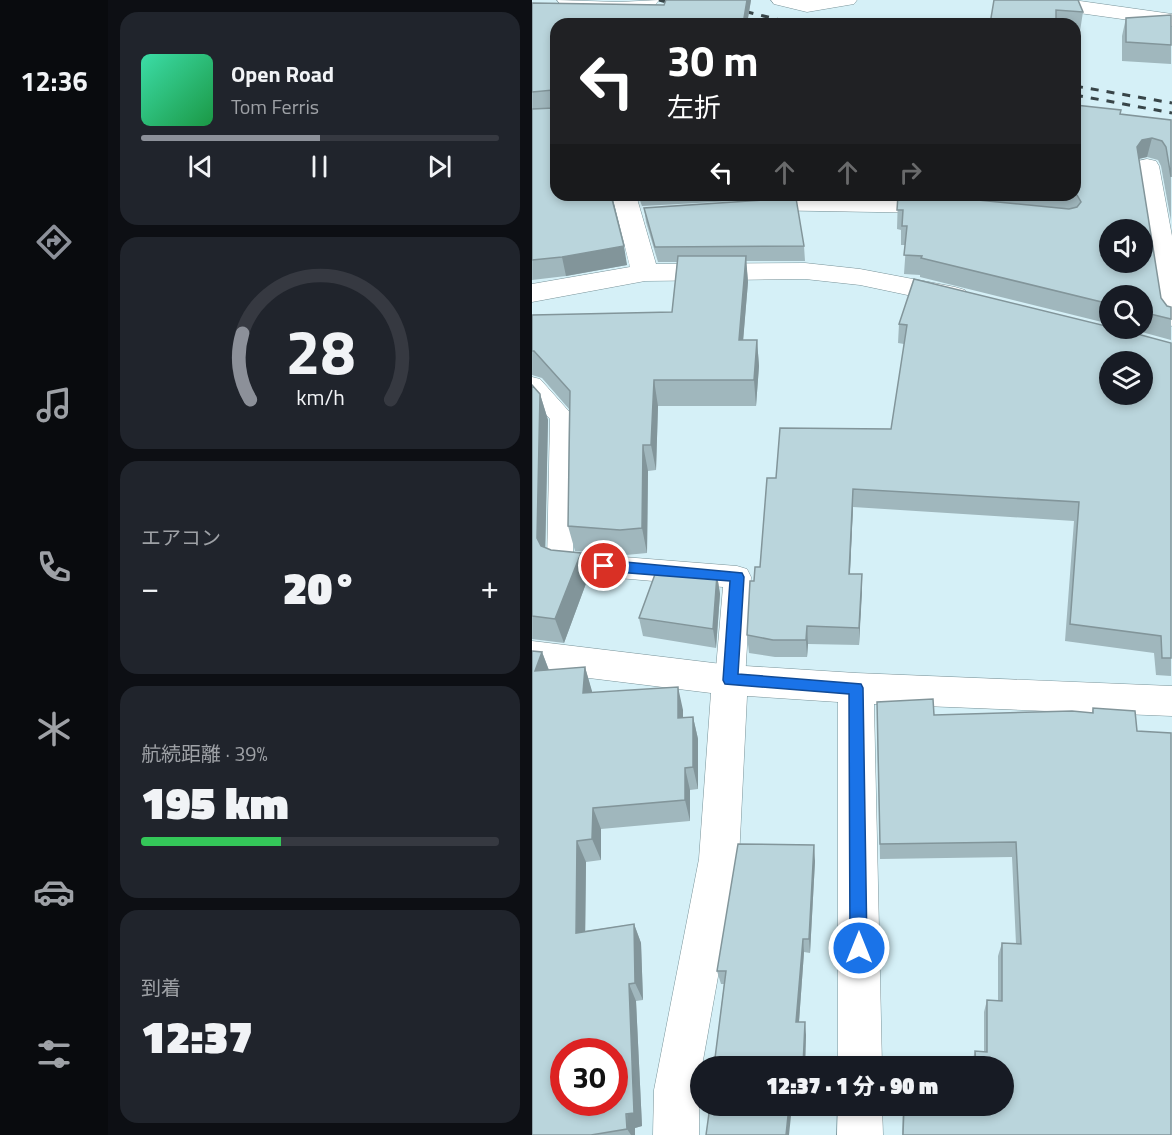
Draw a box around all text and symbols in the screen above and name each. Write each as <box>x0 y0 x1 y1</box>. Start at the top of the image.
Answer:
text: 30 m <box>667 28 759 92</box>
icon: left <box>568 42 646 120</box>
text: Open Road <box>231 57 334 91</box>
text: 12:36 <box>20 60 88 101</box>
text: 左折 <box>667 86 721 127</box>
text: Tom Ferris <box>231 91 319 122</box>
icon: previous <box>184 150 217 183</box>
icon: pause <box>303 150 336 183</box>
icon: next <box>423 150 456 183</box>
icon: left <box>705 156 738 189</box>
icon: ahead <box>768 156 801 189</box>
icon: ahead <box>831 156 864 189</box>
icon: right <box>894 156 927 189</box>
map controls <box>1099 219 1153 405</box>
button: sound <box>1099 219 1153 273</box>
icon: directions <box>33 221 75 263</box>
button: search <box>1099 285 1153 339</box>
text: 28 <box>285 303 355 398</box>
button: layers <box>1099 351 1153 405</box>
text: km/h <box>296 381 344 413</box>
icon: music <box>33 384 75 426</box>
text: エアコン <box>141 522 221 553</box>
pin <box>578 540 629 591</box>
icon: phone <box>33 546 75 588</box>
icon: arrive <box>587 549 620 582</box>
text: 20° <box>283 553 357 621</box>
text: − <box>141 562 159 612</box>
text: + <box>481 562 499 612</box>
icon: climate <box>33 708 75 750</box>
text: 航続距離 · 39% <box>141 738 268 769</box>
text: 195 km <box>141 768 289 836</box>
icon: car <box>33 871 75 913</box>
position arrow <box>827 916 891 980</box>
text: 到着 <box>141 972 181 1003</box>
text: 12:37 <box>141 1002 253 1070</box>
icon: filters <box>33 1033 75 1075</box>
speed limit sign: 30 <box>550 1038 628 1116</box>
text: 12:37 · 1 分 · 90 m <box>766 1069 938 1103</box>

